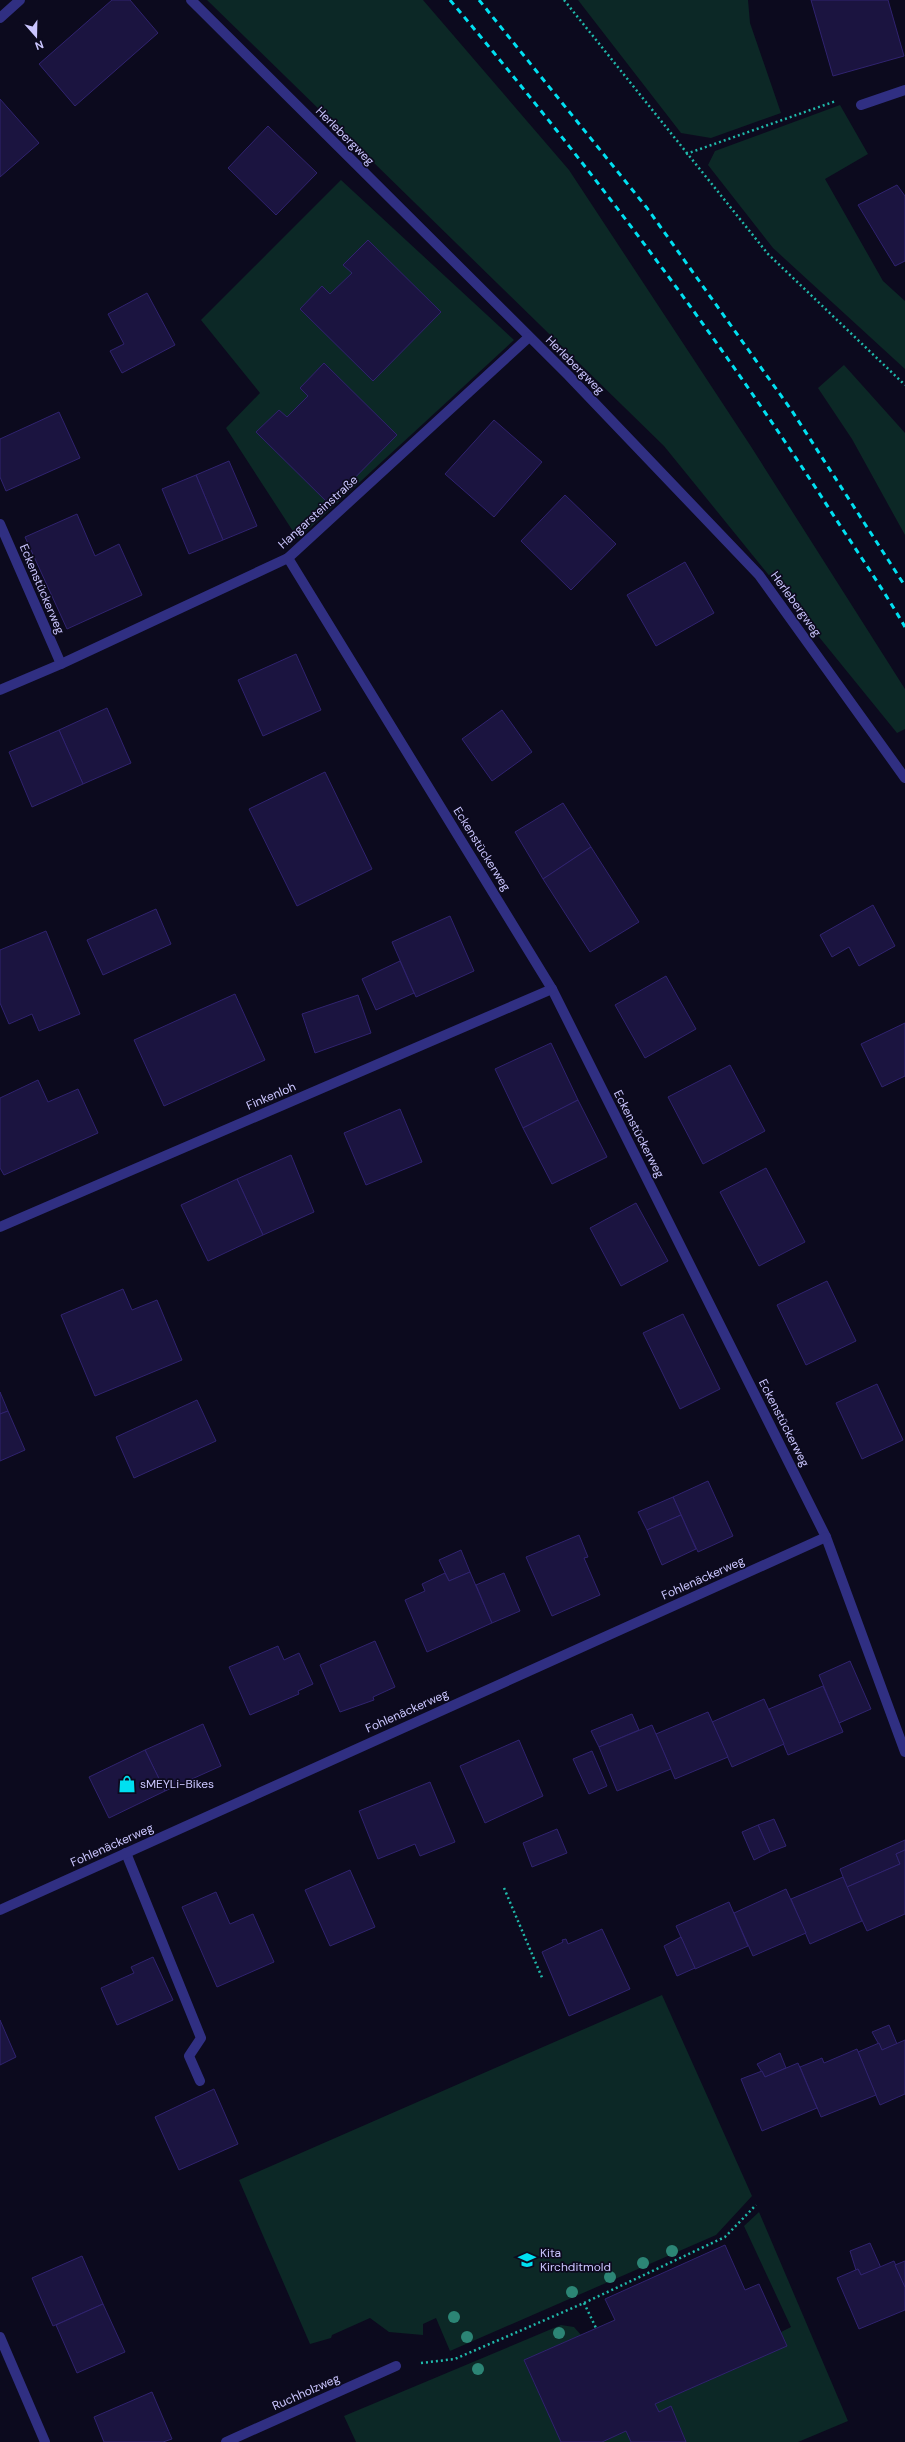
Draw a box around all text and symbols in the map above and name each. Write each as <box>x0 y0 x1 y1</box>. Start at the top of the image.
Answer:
north arrow <box>16 16 56 56</box>
text: N <box>33 37 46 53</box>
street label: Herlebergweg <box>312 103 378 169</box>
street label: Herlebergweg <box>542 332 608 398</box>
street label: Hangarsteinstraße <box>275 472 361 552</box>
street label: Eckenstückerweg <box>16 541 68 637</box>
street label: Herlebergweg <box>767 568 825 640</box>
street label: Eckenstückerweg <box>450 804 514 894</box>
street label: Finkenloh <box>244 1078 298 1114</box>
street label: Eckenstückerweg <box>610 1087 668 1181</box>
street label: Eckenstückerweg <box>755 1376 813 1470</box>
street label: Fohlenäckerweg <box>659 1552 747 1603</box>
street label: Fohlenäckerweg <box>363 1685 451 1736</box>
shop icon: sMEYLi-Bikes <box>117 1774 137 1794</box>
place label: sMEYLi-Bikes <box>140 1776 214 1792</box>
street label: Fohlenäckerweg <box>68 1819 156 1870</box>
place label: Kita Kirchditmold <box>540 2245 611 2275</box>
school or university icon: Kita Kirchditmold <box>517 2250 537 2270</box>
street label: Ruchholzweg <box>270 2370 343 2414</box>

